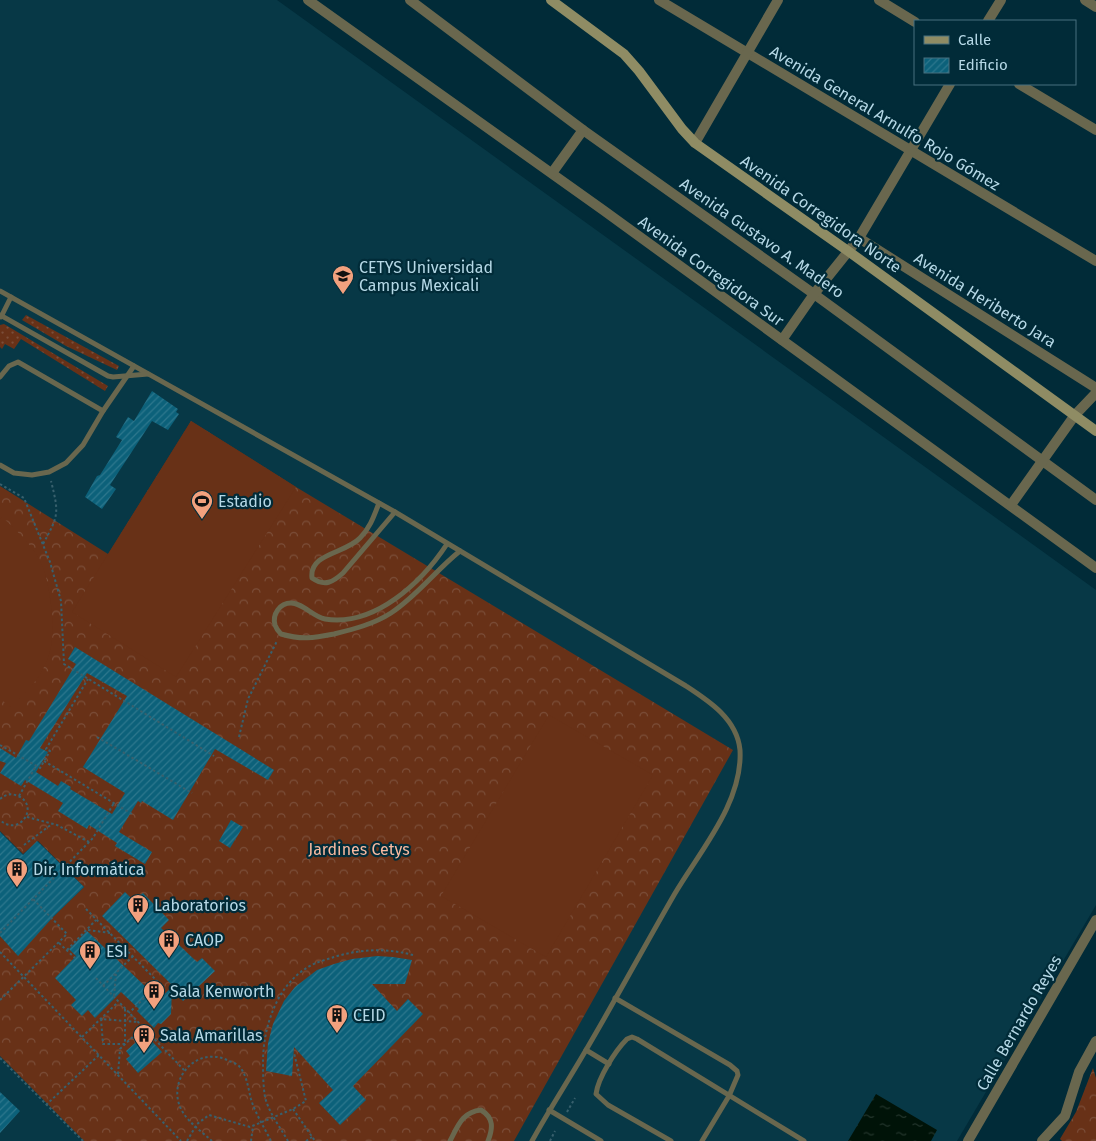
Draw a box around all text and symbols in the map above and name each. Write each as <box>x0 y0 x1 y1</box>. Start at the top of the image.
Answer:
legend <box>914 20 1076 85</box>
text: Calle <box>958 31 991 49</box>
street label: Avenida General Arnulfo Rojo Gómez <box>766 42 1004 194</box>
text: Edificio <box>958 56 1008 74</box>
street label: Avenida Corregidora Norte <box>737 151 905 277</box>
street label: Avenida Gustavo A. Madero <box>676 174 848 302</box>
street label: Avenida Corregidora Sur <box>635 212 788 331</box>
street label: Avenida Heriberto Jara <box>911 249 1059 351</box>
place label: CETYS Universidad Campus Mexicali <box>359 258 493 295</box>
school or university icon: CETYS Universidad Campus Mexicali <box>331 264 355 295</box>
sports icon: Estadio <box>190 489 214 520</box>
place label: Estadio <box>218 492 272 511</box>
park label: Jardines Cetys <box>308 840 410 859</box>
building icon: Dir. Informática <box>5 857 29 888</box>
place label: Dir. Informática <box>33 860 145 879</box>
building icon: Laboratorios <box>126 893 150 924</box>
place label: Laboratorios <box>154 896 246 915</box>
building icon: CAOP <box>157 928 181 959</box>
place label: CAOP <box>185 931 223 950</box>
building icon: ESI <box>78 939 102 970</box>
place label: ESI <box>106 942 128 961</box>
street label: Calle Bernardo Reyes <box>972 952 1066 1094</box>
building icon: Sala Kenworth <box>142 979 166 1010</box>
place label: Sala Kenworth <box>170 982 274 1001</box>
building icon: CEID <box>325 1003 349 1034</box>
place label: CEID <box>353 1006 386 1025</box>
building icon: Sala Amarillas <box>132 1023 156 1054</box>
place label: Sala Amarillas <box>160 1026 262 1045</box>

